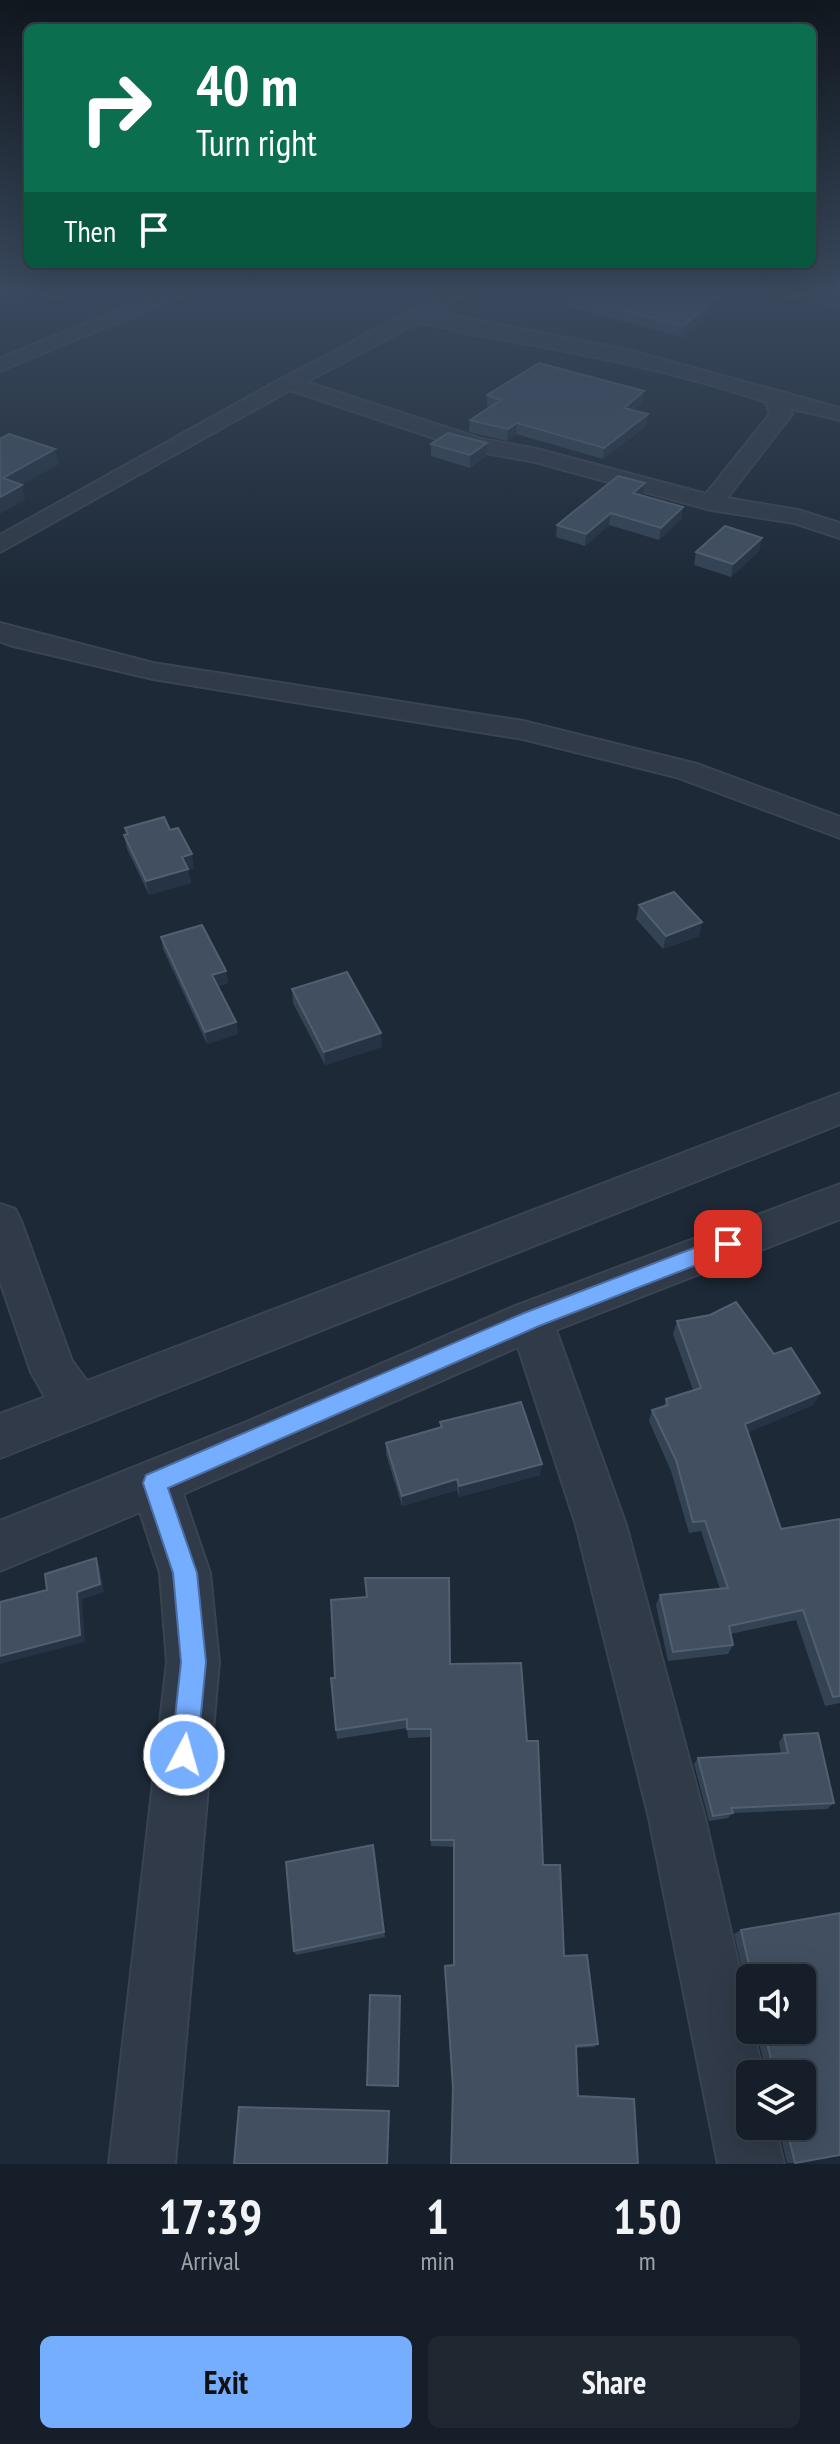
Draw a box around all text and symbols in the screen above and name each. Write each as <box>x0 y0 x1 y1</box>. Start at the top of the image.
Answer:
text: 40 m <box>196 49 298 121</box>
icon: right <box>64 56 168 160</box>
text: Turn right <box>196 119 317 166</box>
icon: arrive <box>132 208 176 252</box>
text: Then <box>64 211 116 250</box>
pin <box>694 1210 762 1278</box>
icon: arrive <box>706 1222 750 1266</box>
position arrow <box>142 1713 226 1797</box>
map controls <box>736 1964 816 2140</box>
button: sound <box>736 1964 816 2044</box>
button: layers <box>736 2060 816 2140</box>
text: 17:39 <box>158 2185 262 2247</box>
text: 1 <box>426 2185 449 2247</box>
text: 150 <box>613 2185 682 2247</box>
text: Arrival <box>181 2244 240 2277</box>
text: min <box>420 2244 454 2277</box>
text: m <box>639 2244 656 2277</box>
button: Exit <box>40 2336 412 2428</box>
button: Share <box>428 2336 800 2428</box>

